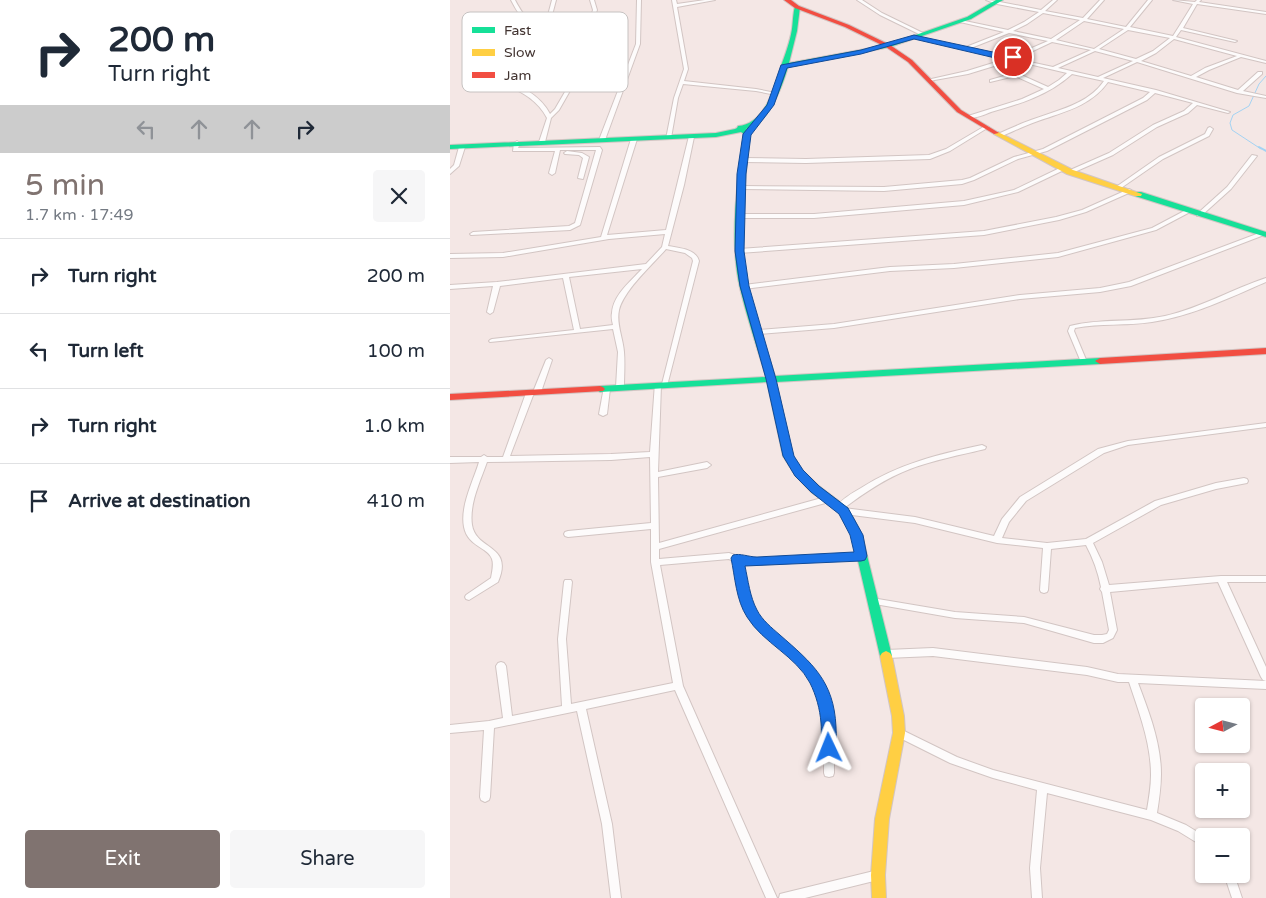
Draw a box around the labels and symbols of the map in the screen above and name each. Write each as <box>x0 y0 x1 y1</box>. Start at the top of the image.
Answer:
legend <box>462 12 628 92</box>
text: Fast <box>504 22 532 39</box>
pin <box>992 36 1034 78</box>
text: Slow <box>504 44 536 61</box>
text: Jam <box>504 67 531 84</box>
north arrow <box>1195 698 1250 752</box>
position arrow <box>802 721 854 773</box>

